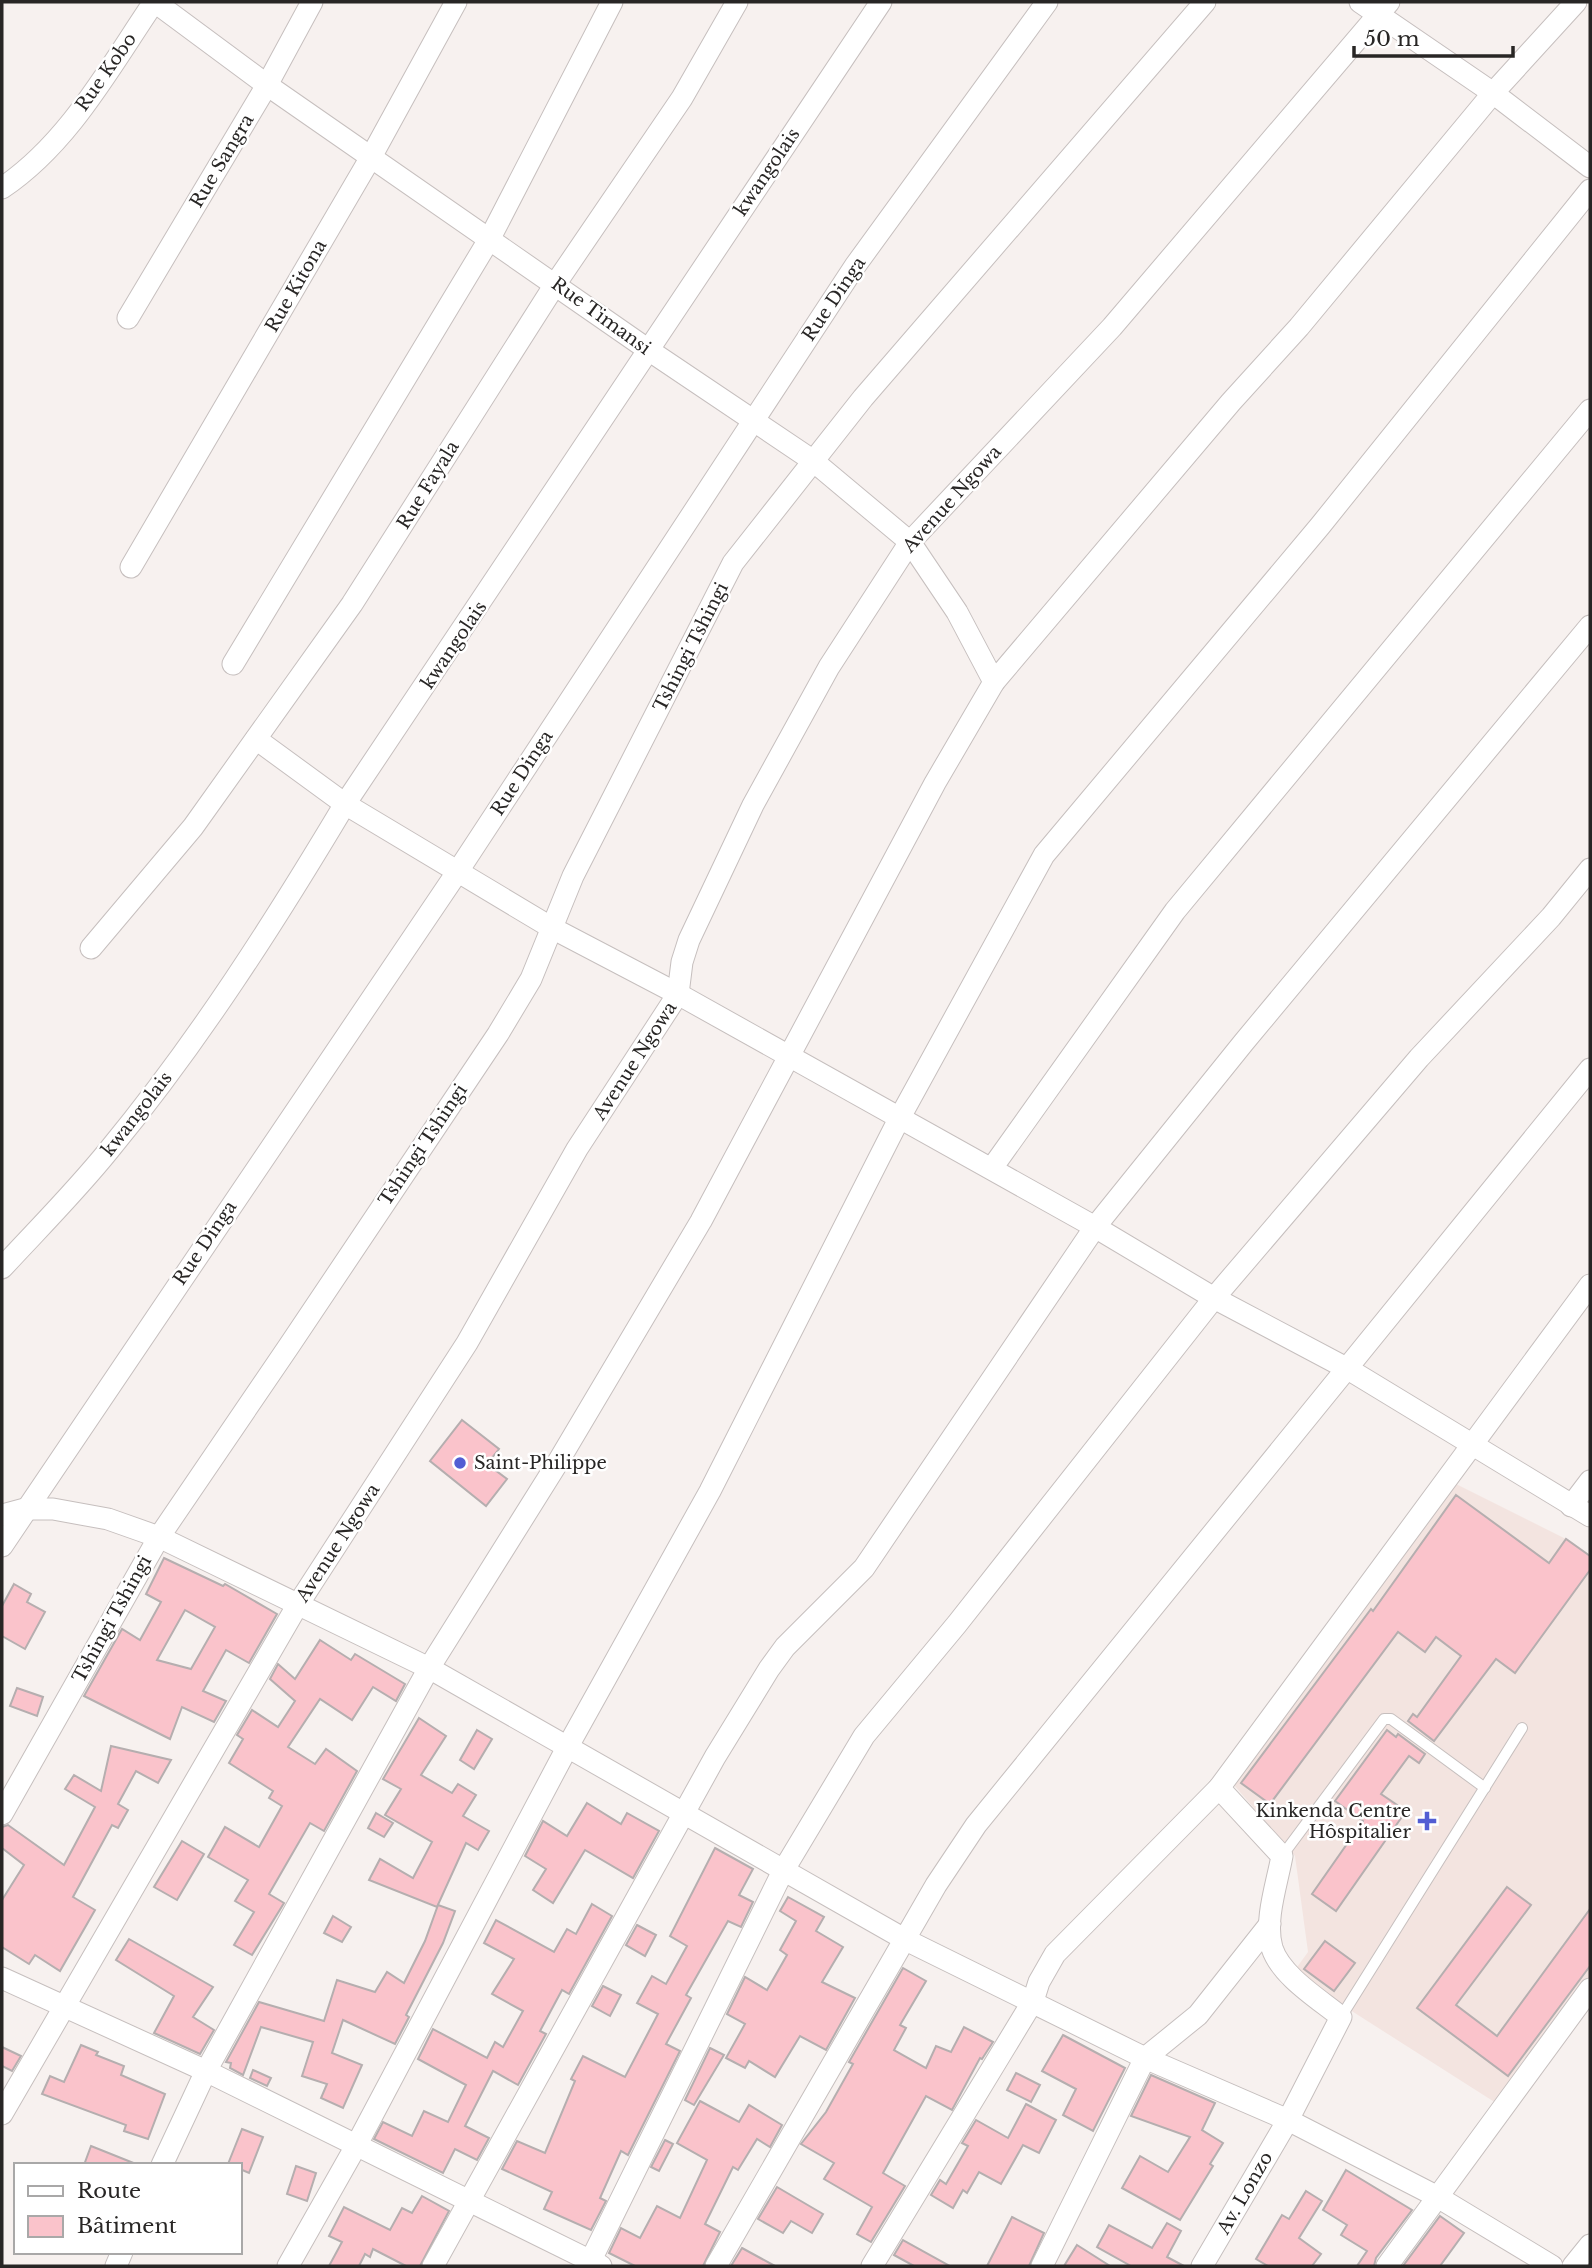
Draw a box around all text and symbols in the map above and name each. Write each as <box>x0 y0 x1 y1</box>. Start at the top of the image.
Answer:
scale bar <box>1354 14 1513 58</box>
text: 50 m <box>1364 26 1420 52</box>
street label: Rue Kobo <box>71 29 141 115</box>
street label: Rue Sangra <box>186 110 258 212</box>
street label: kwangolais <box>730 124 804 220</box>
street label: Rue Kitona <box>261 236 331 336</box>
street label: Rue Dinga <box>798 253 870 345</box>
street label: Rue Timansi <box>547 273 655 359</box>
street label: Rue Fayala <box>392 437 464 533</box>
street label: Avenue Ngowa <box>897 441 1006 558</box>
street label: Tshingi Tshingi <box>649 579 733 715</box>
street label: kwangolais <box>417 597 491 693</box>
street label: Rue Dinga <box>486 726 558 820</box>
street label: Avenue Ngowa <box>588 998 681 1125</box>
street label: kwangolais <box>97 1067 177 1161</box>
street label: Tshingi Tshingi <box>374 1080 472 1210</box>
street label: Rue Dinga <box>169 1197 241 1289</box>
place label: Saint-Philippe <box>474 1452 607 1474</box>
marker: Saint-Philippe <box>452 1455 468 1471</box>
street label: Avenue Ngowa <box>291 1480 384 1607</box>
street label: Tshingi Tshingi <box>68 1552 156 1686</box>
place label: Kinkenda Centre Hôspitalier <box>1256 1800 1411 1843</box>
marker: Kinkenda Centre Hôspitalier <box>1417 1811 1437 1831</box>
street label: Av. Lonzo <box>1212 2148 1277 2239</box>
legend <box>14 2163 242 2254</box>
text: Route <box>77 2178 141 2204</box>
text: Bâtiment <box>77 2213 177 2239</box>

